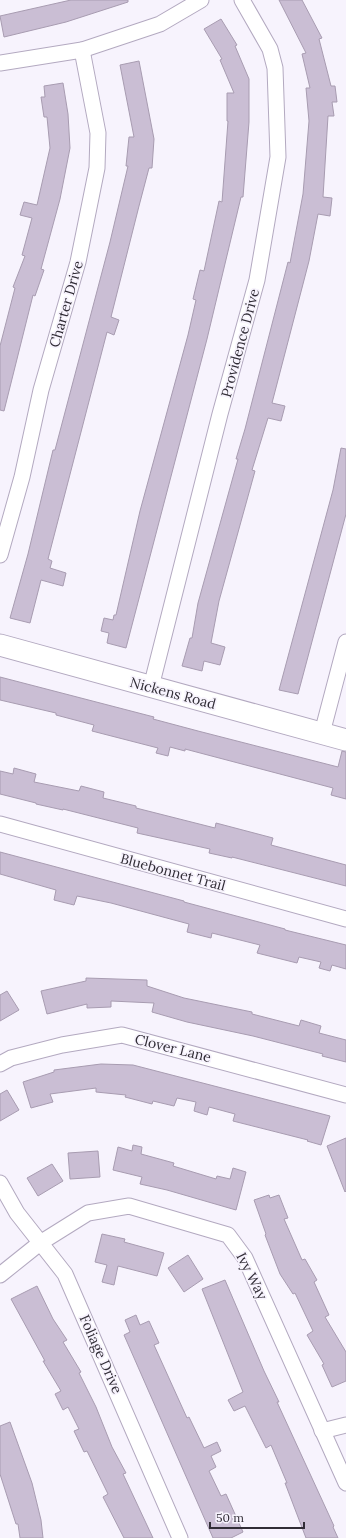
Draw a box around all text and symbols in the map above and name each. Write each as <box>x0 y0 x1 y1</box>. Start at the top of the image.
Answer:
street label: Charter Drive <box>45 258 87 349</box>
street label: Providence Drive <box>217 286 263 399</box>
street label: Nickens Road <box>128 673 218 713</box>
street label: Bluebonnet Trail <box>119 849 228 895</box>
street label: Clover Lane <box>133 1030 213 1066</box>
street label: Ivy Way <box>233 1249 272 1303</box>
street label: Foliage Drive <box>76 1312 127 1397</box>
scale bar <box>210 1504 304 1530</box>
text: 50 m <box>216 1510 244 1525</box>

